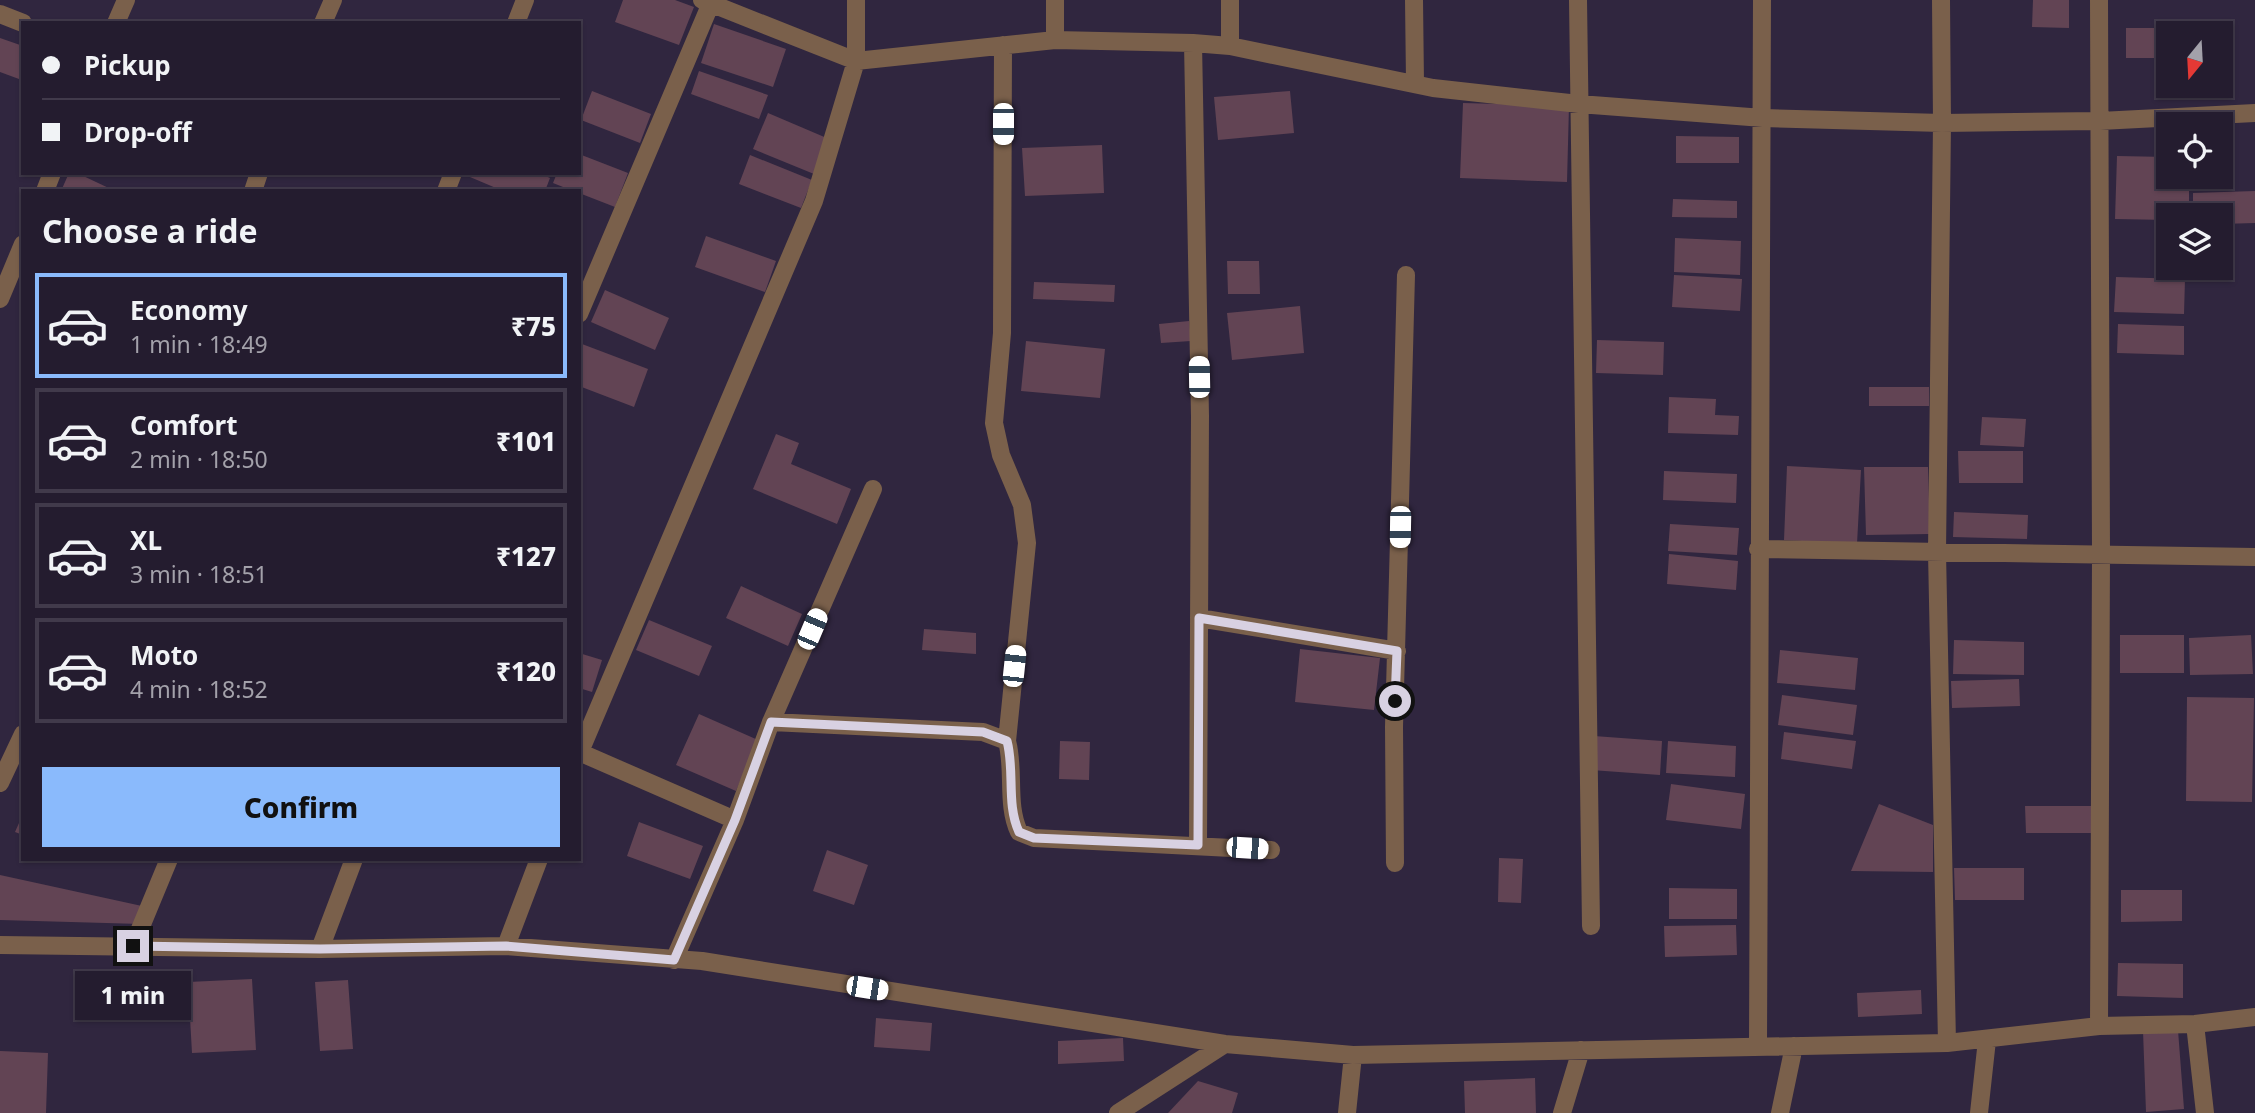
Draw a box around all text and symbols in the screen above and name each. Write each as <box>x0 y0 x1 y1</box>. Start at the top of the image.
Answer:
north arrow <box>2156 21 2233 98</box>
map controls <box>2156 21 2233 280</box>
text: Pickup <box>84 47 171 83</box>
car <box>993 103 1014 145</box>
button: locate <box>2156 112 2233 189</box>
text: Drop-off <box>84 114 191 150</box>
button: layers <box>2156 203 2233 280</box>
text: Choose a ride <box>42 209 258 252</box>
text: Economy <box>130 292 248 328</box>
icon: car <box>46 294 109 357</box>
text: ₹75 <box>511 308 556 344</box>
text: 1 min · 18:49 <box>130 328 268 360</box>
car <box>1189 356 1210 398</box>
text: Comfort <box>130 407 238 443</box>
icon: car <box>46 409 109 472</box>
text: ₹101 <box>496 423 556 459</box>
text: 2 min · 18:50 <box>130 443 268 475</box>
car <box>1390 506 1411 548</box>
text: XL <box>130 522 162 558</box>
icon: car <box>46 524 109 587</box>
text: ₹127 <box>496 538 556 574</box>
text: 3 min · 18:51 <box>130 558 268 590</box>
car <box>795 606 830 652</box>
text: Moto <box>130 637 198 673</box>
icon: car <box>46 639 109 702</box>
car <box>1002 644 1027 688</box>
text: ₹120 <box>496 653 556 689</box>
text: 4 min · 18:52 <box>130 673 268 705</box>
route start <box>1379 685 1411 717</box>
button: Confirm <box>42 767 560 847</box>
car <box>1226 836 1269 860</box>
route end <box>117 930 149 962</box>
callout: 1 min <box>75 970 191 1020</box>
car <box>845 974 890 1002</box>
text: 1 min <box>101 979 165 1011</box>

